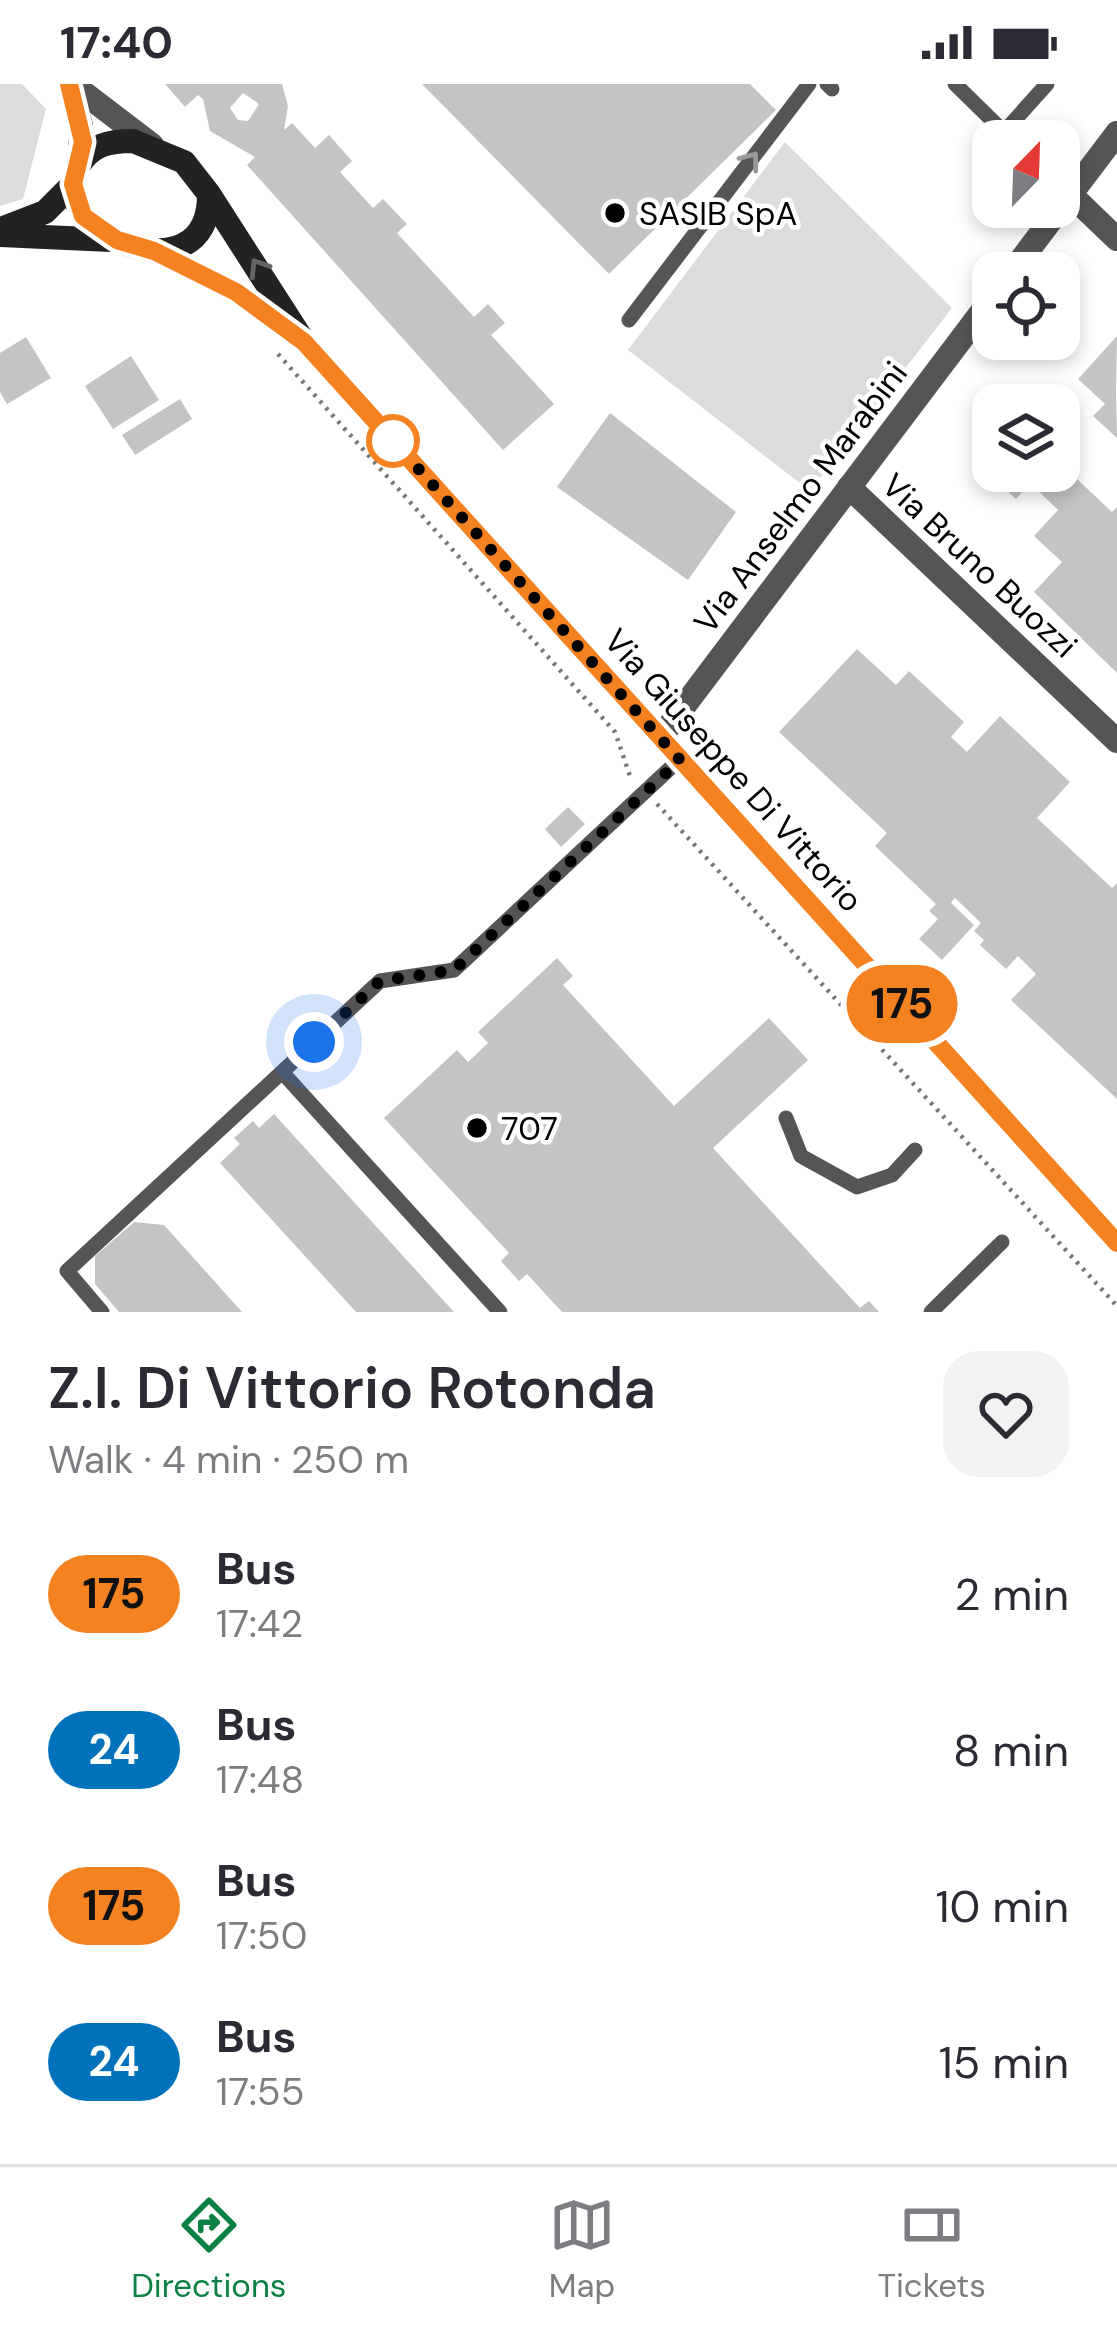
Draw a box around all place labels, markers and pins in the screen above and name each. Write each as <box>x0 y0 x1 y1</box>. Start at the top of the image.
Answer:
place label: SASIB SpA <box>639 192 797 235</box>
marker: SASIB SpA <box>602 200 628 226</box>
unlabelled marker <box>368 416 418 466</box>
place label: 707 <box>501 1107 558 1150</box>
marker: 707 <box>464 1115 490 1141</box>

